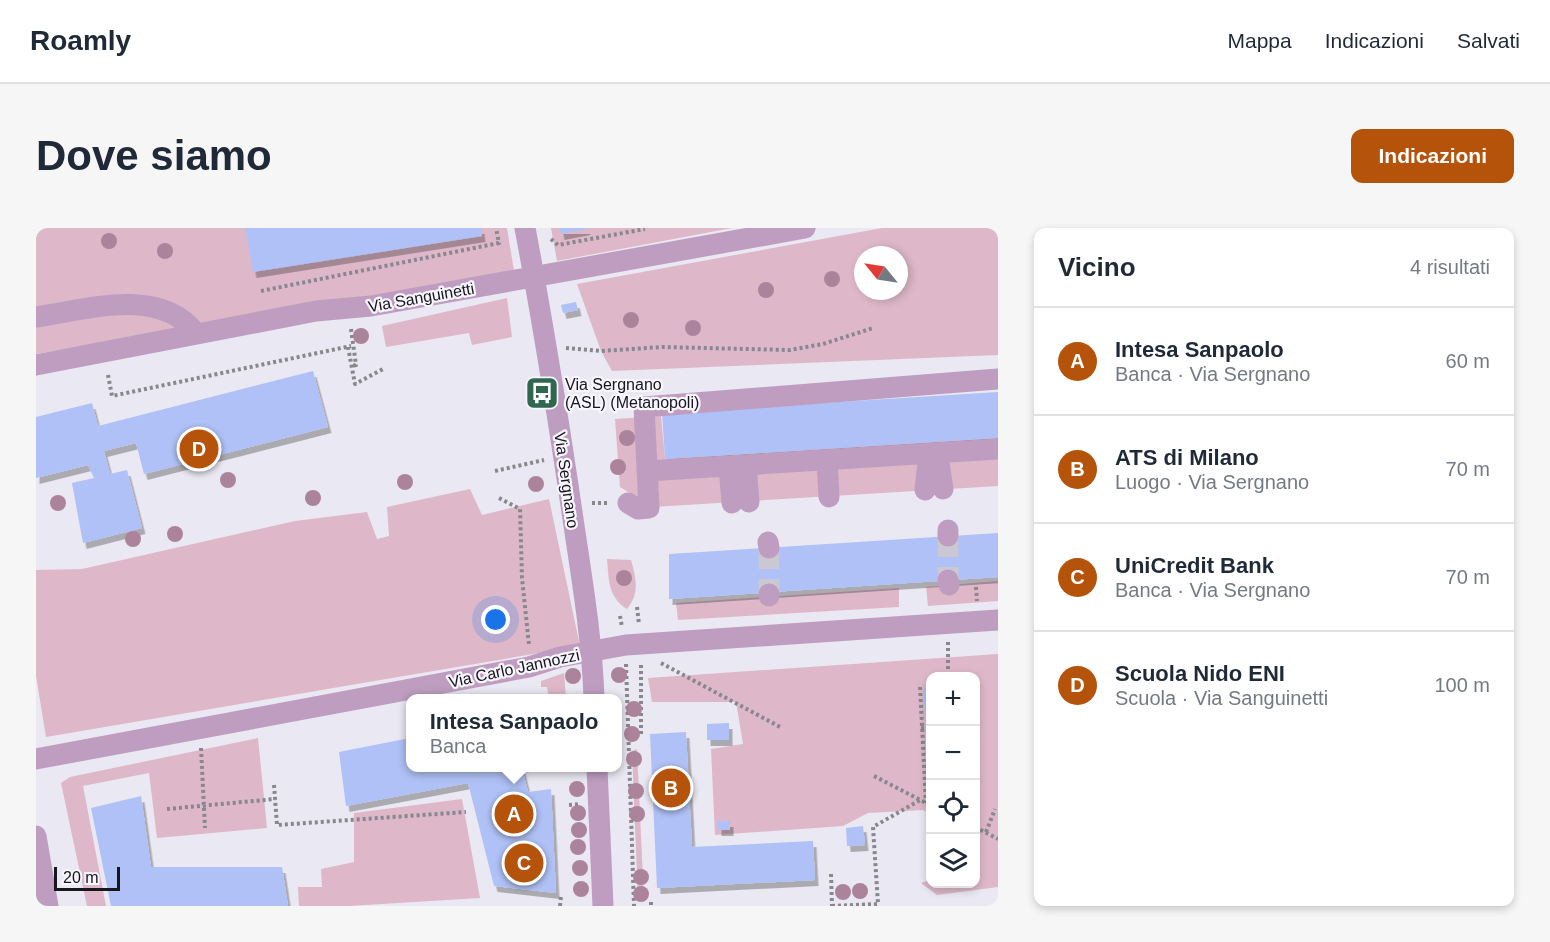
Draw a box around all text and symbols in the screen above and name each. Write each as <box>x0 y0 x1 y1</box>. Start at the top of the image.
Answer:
text: Roamly <box>30 25 131 56</box>
text: Mappa <box>1228 29 1292 52</box>
text: Indicazioni <box>1325 29 1424 52</box>
text: Salvati <box>1457 29 1520 52</box>
button: Indicazioni <box>1351 129 1514 183</box>
text: Dove siamo <box>36 132 272 179</box>
north arrow <box>854 246 908 300</box>
text: Vicino <box>1058 252 1136 282</box>
text: 4 risultati <box>1410 256 1490 278</box>
street label: Via Sanguinetti <box>367 280 475 315</box>
text: Intesa Sanpaolo <box>1115 337 1284 362</box>
text: A <box>1070 350 1085 372</box>
text: 60 m <box>1446 350 1490 372</box>
text: Banca · Via Sergnano <box>1115 363 1310 385</box>
bus stop icon: Via Sergnano (ASL) (Metanopoli) <box>524 375 560 411</box>
place label: Via Sergnano (ASL) (Metanopoli) <box>565 376 699 411</box>
pin: D <box>180 426 218 472</box>
street label: Via Sergnano <box>551 431 582 529</box>
text: ATS di Milano <box>1115 445 1259 470</box>
text: B <box>1070 458 1085 480</box>
text: 70 m <box>1446 458 1490 480</box>
text: Luogo · Via Sergnano <box>1115 471 1309 493</box>
text: UniCredit Bank <box>1115 553 1274 578</box>
text: C <box>1070 566 1085 588</box>
text: 70 m <box>1446 566 1490 588</box>
text: Banca · Via Sergnano <box>1115 579 1310 601</box>
your location <box>481 605 510 634</box>
street label: Via Carlo Jannozzi <box>447 646 581 691</box>
text: Scuola Nido ENI <box>1115 661 1285 686</box>
map controls <box>926 672 980 888</box>
button: + <box>926 672 980 726</box>
text: D <box>1070 674 1085 696</box>
text: 100 m <box>1434 674 1490 696</box>
text: Scuola · Via Sanguinetti <box>1115 687 1328 709</box>
popup <box>406 694 622 772</box>
text: Intesa Sanpaolo <box>430 709 598 734</box>
button: − <box>926 726 980 780</box>
text: Banca <box>430 735 486 757</box>
pin: B <box>652 766 690 810</box>
button: locate <box>926 780 980 834</box>
pin: A <box>494 792 534 836</box>
button: layers <box>926 834 980 888</box>
pin: C <box>504 840 544 886</box>
scale bar <box>54 864 120 892</box>
text: 20 m <box>63 869 99 886</box>

